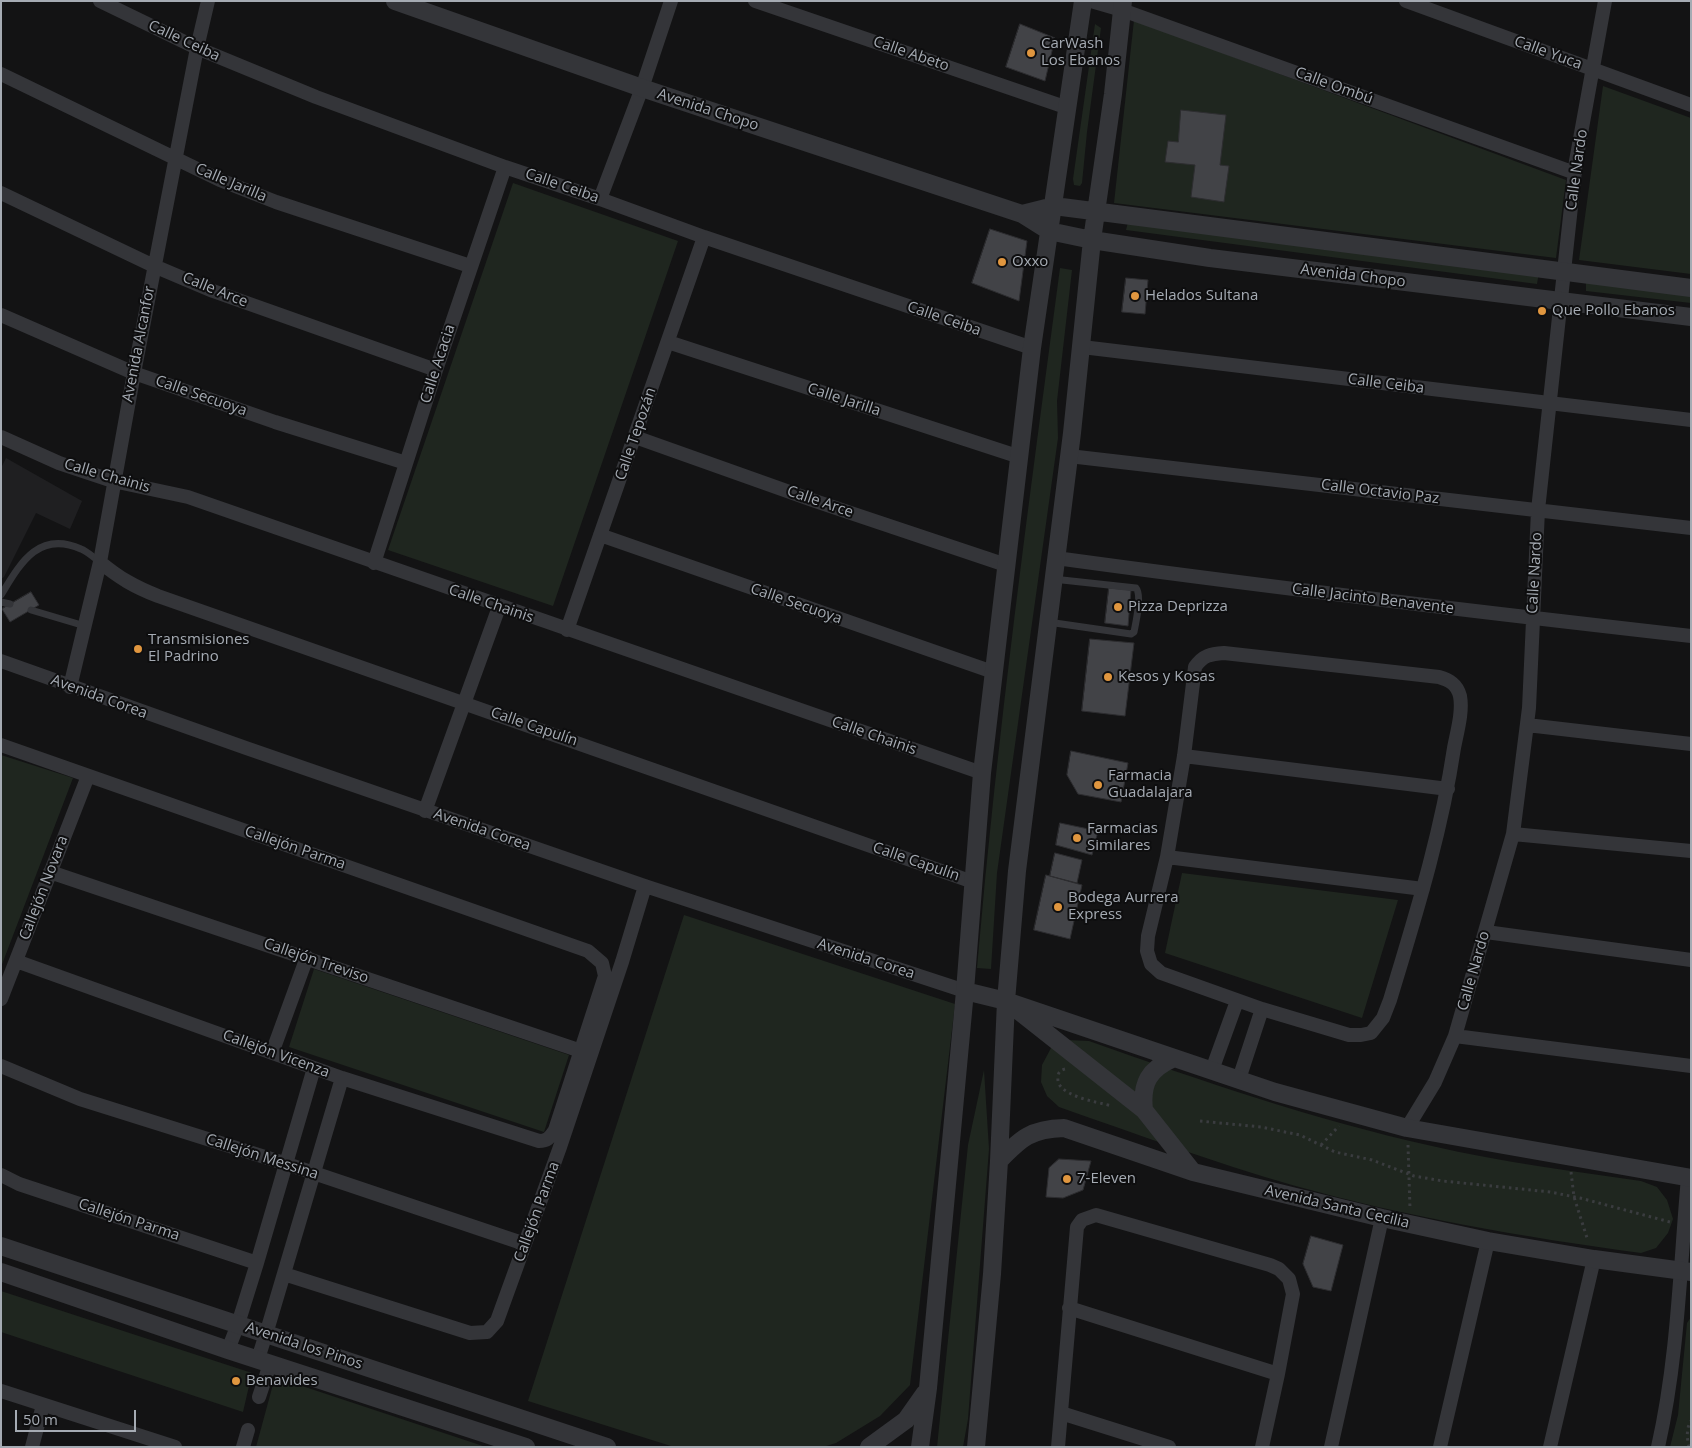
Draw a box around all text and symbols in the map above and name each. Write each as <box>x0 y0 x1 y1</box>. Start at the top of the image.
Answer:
street label: Calle Ceiba <box>145 17 223 65</box>
street label: Calle Yuca <box>1512 32 1584 74</box>
street label: Calle Abeto <box>871 33 951 75</box>
place label: CarWash Los Ebanos <box>1041 35 1120 70</box>
marker: CarWash Los Ebanos <box>1025 47 1037 59</box>
street label: Calle Ombú <box>1293 64 1375 108</box>
street label: Avenida Chopo <box>655 85 761 135</box>
street label: Calle Nardo <box>1562 128 1592 212</box>
street label: Calle Jarilla <box>193 160 269 206</box>
street label: Calle Ceiba <box>523 165 601 207</box>
place label: Oxxo <box>1012 253 1048 271</box>
marker: Oxxo <box>996 256 1008 268</box>
street label: Avenida Chopo <box>1299 261 1407 291</box>
street label: Calle Arce <box>180 269 250 311</box>
street label: Avenida Alcanfor <box>119 284 159 404</box>
place label: Helados Sultana <box>1145 287 1258 305</box>
marker: Helados Sultana <box>1129 290 1141 302</box>
street label: Calle Ceiba <box>905 298 983 340</box>
place label: Que Pollo Ebanos <box>1552 302 1675 320</box>
marker: Que Pollo Ebanos <box>1536 305 1548 317</box>
street label: Calle Acacia <box>417 322 459 406</box>
street label: Calle Ceiba <box>1347 370 1425 398</box>
street label: Calle Secuoya <box>153 372 249 420</box>
street label: Calle Jarilla <box>805 380 883 420</box>
street label: Calle Tepozán <box>612 385 660 483</box>
street label: Calle Chainis <box>62 455 152 497</box>
street label: Calle Octavio Paz <box>1320 476 1440 508</box>
street label: Calle Arce <box>784 482 856 522</box>
street label: Calle Nardo <box>1524 532 1546 614</box>
street label: Calle Secuoya <box>748 580 844 628</box>
street label: Calle Jacinto Benavente <box>1291 580 1455 618</box>
street label: Calle Chainis <box>446 581 536 627</box>
place label: Pizza Deprizza <box>1128 598 1228 616</box>
marker: Pizza Deprizza <box>1112 601 1124 613</box>
place label: Transmisiones El Padrino <box>148 631 249 666</box>
marker: Transmisiones El Padrino <box>132 643 144 655</box>
place label: Kesos y Kosas <box>1118 668 1215 686</box>
street label: Avenida Corea <box>48 671 150 723</box>
marker: Kesos y Kosas <box>1102 671 1114 683</box>
street label: Calle Capulín <box>488 704 580 750</box>
street label: Calle Chainis <box>829 713 919 759</box>
place label: Farmacia Guadalajara <box>1108 767 1193 802</box>
marker: Farmacia Guadalajara <box>1092 779 1104 791</box>
street label: Avenida Corea <box>431 805 533 855</box>
place label: Farmacias Similares <box>1087 820 1158 855</box>
street label: Callejón Parma <box>242 822 348 874</box>
marker: Farmacias Similares <box>1071 832 1083 844</box>
street label: Callejón Novara <box>16 833 72 943</box>
street label: Calle Capulín <box>870 839 962 885</box>
place label: Bodega Aurrera Express <box>1068 889 1179 924</box>
marker: Bodega Aurrera Express <box>1052 901 1064 913</box>
street label: Calle Nardo <box>1454 929 1494 1013</box>
street label: Callejón Treviso <box>261 935 371 987</box>
street label: Avenida Corea <box>815 935 917 983</box>
street label: Callejón Vicenza <box>220 1026 332 1082</box>
street label: Callejón Messina <box>203 1130 321 1184</box>
street label: Callejón Parma <box>511 1159 563 1265</box>
place label: 7-Eleven <box>1077 1170 1136 1188</box>
marker: 7-Eleven <box>1061 1173 1073 1185</box>
street label: Avenida Santa Cecilia <box>1263 1182 1411 1232</box>
street label: Callejón Parma <box>76 1195 182 1245</box>
street label: Avenida los Pinos <box>243 1319 365 1373</box>
place label: Benavides <box>246 1372 318 1390</box>
marker: Benavides <box>230 1375 242 1387</box>
scale bar <box>18 1400 139 1432</box>
text: 50 m <box>23 1409 58 1429</box>

